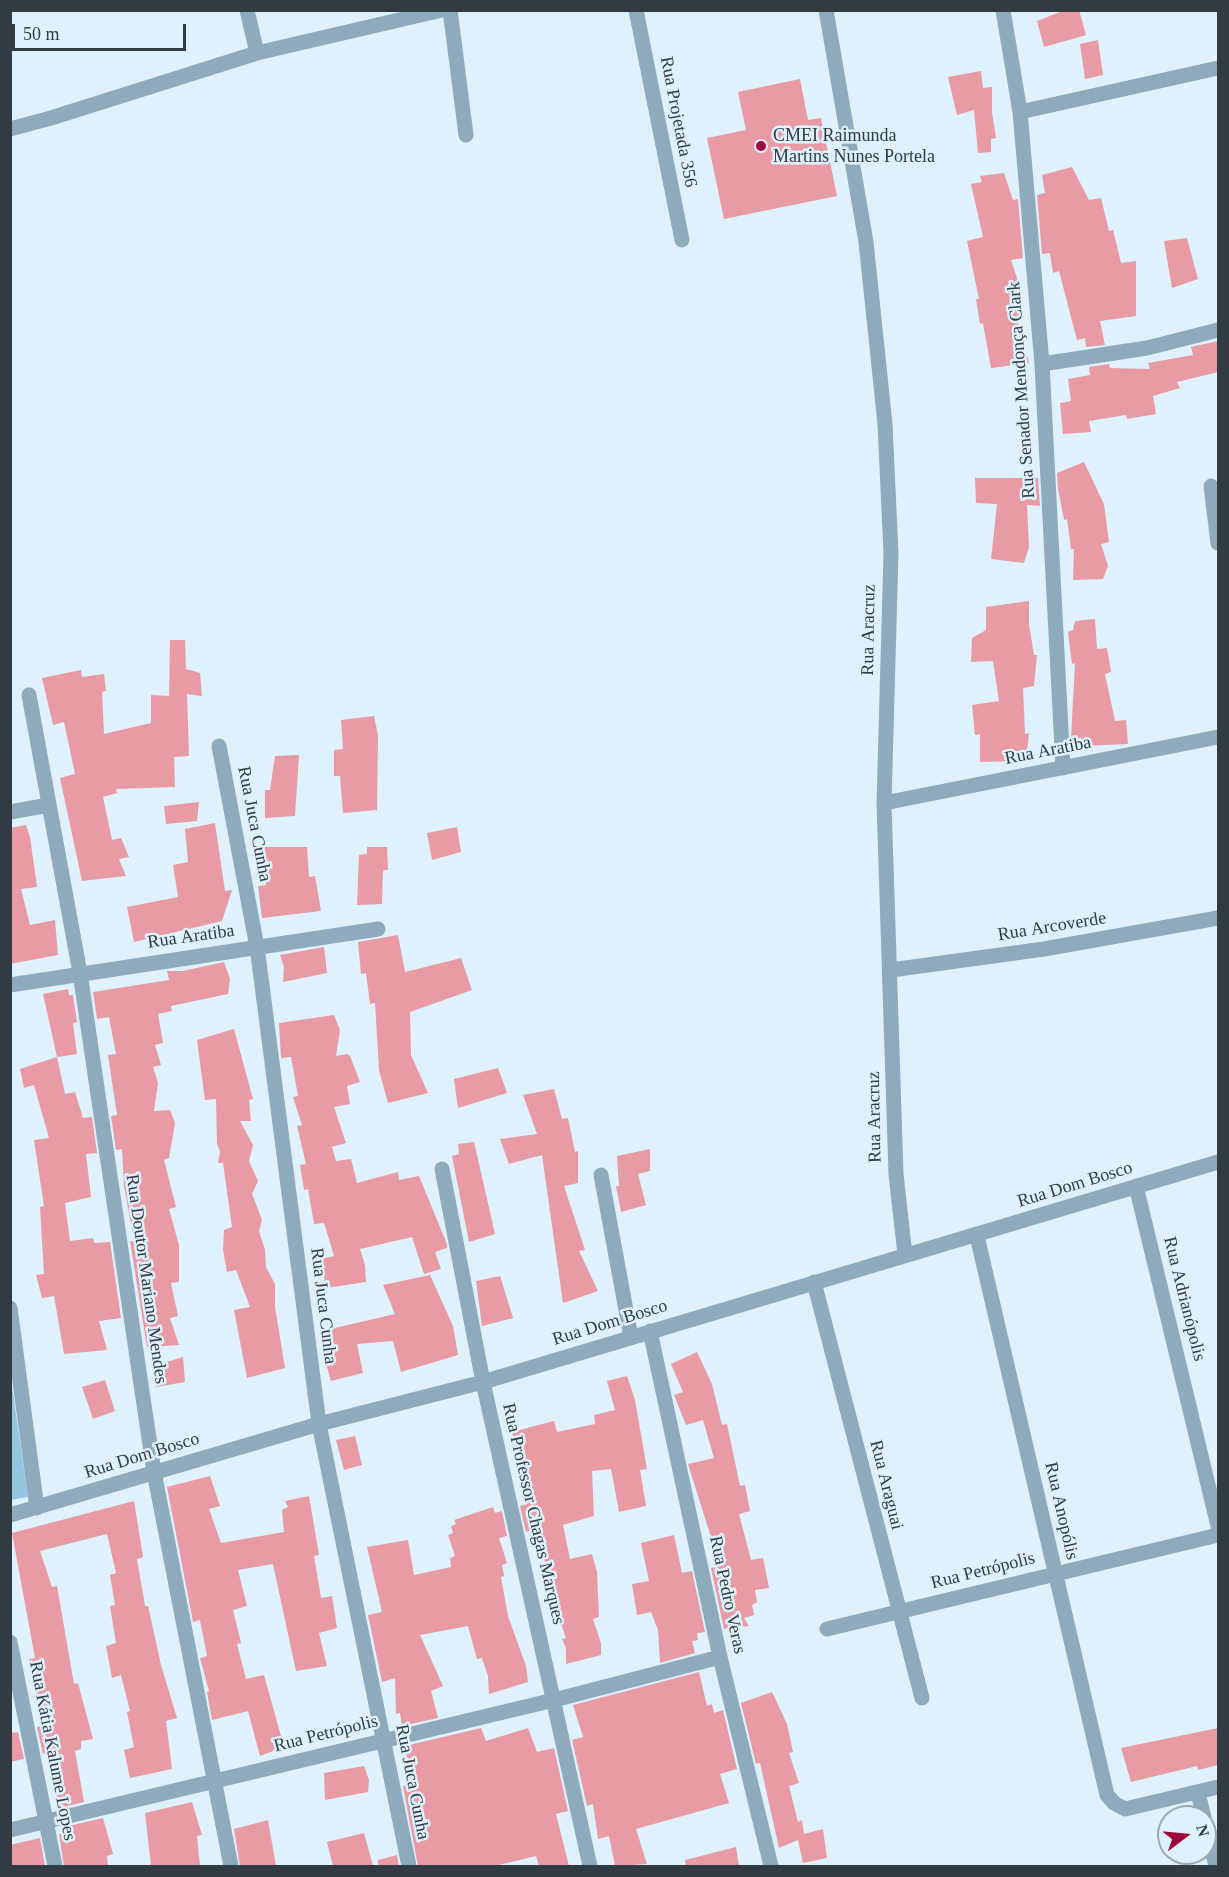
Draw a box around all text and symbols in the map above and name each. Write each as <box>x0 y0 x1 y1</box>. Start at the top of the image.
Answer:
scale bar <box>15 12 189 50</box>
text: 50 m <box>23 24 60 44</box>
street label: Rua Projetada 356 <box>655 55 701 189</box>
place label: CMEI Raimunda Martins Nunes Portela <box>773 125 935 168</box>
marker: CMEI Raimunda Martins Nunes Portela <box>754 139 768 153</box>
street label: Rua Senador Mendonça Clark <box>1004 281 1040 499</box>
street label: Rua Aracruz <box>857 584 881 676</box>
street label: Rua Aratiba <box>1003 732 1093 770</box>
street label: Rua Juca Cunha <box>232 765 276 883</box>
street label: Rua Arcoverde <box>996 908 1108 946</box>
street label: Rua Aratiba <box>146 920 236 954</box>
street label: Rua Aracruz <box>863 1071 887 1163</box>
street label: Rua Dom Bosco <box>1015 1157 1135 1213</box>
street label: Rua Doutor Mariano Mendes <box>121 1173 171 1385</box>
street label: Rua Adrianópolis <box>1158 1235 1210 1363</box>
street label: Rua Juca Cunha <box>305 1247 341 1365</box>
street label: Rua Dom Bosco <box>550 1295 670 1351</box>
street label: Rua Professor Chagas Marques <box>497 1401 569 1627</box>
street label: Rua Dom Bosco <box>82 1428 202 1484</box>
street label: Rua Araguai <box>864 1438 908 1532</box>
street label: Rua Anopólis <box>1039 1460 1083 1562</box>
street label: Rua Pedro Veras <box>704 1534 750 1656</box>
street label: Rua Petrópolis <box>929 1548 1037 1594</box>
street label: Rua Kátia Kalume Lopes <box>24 1659 80 1843</box>
street label: Rua Petrópolis <box>272 1711 380 1757</box>
street label: Rua Juca Cunha <box>390 1723 434 1841</box>
north arrow <box>1157 1805 1217 1865</box>
text: N <box>1193 1823 1213 1838</box>

